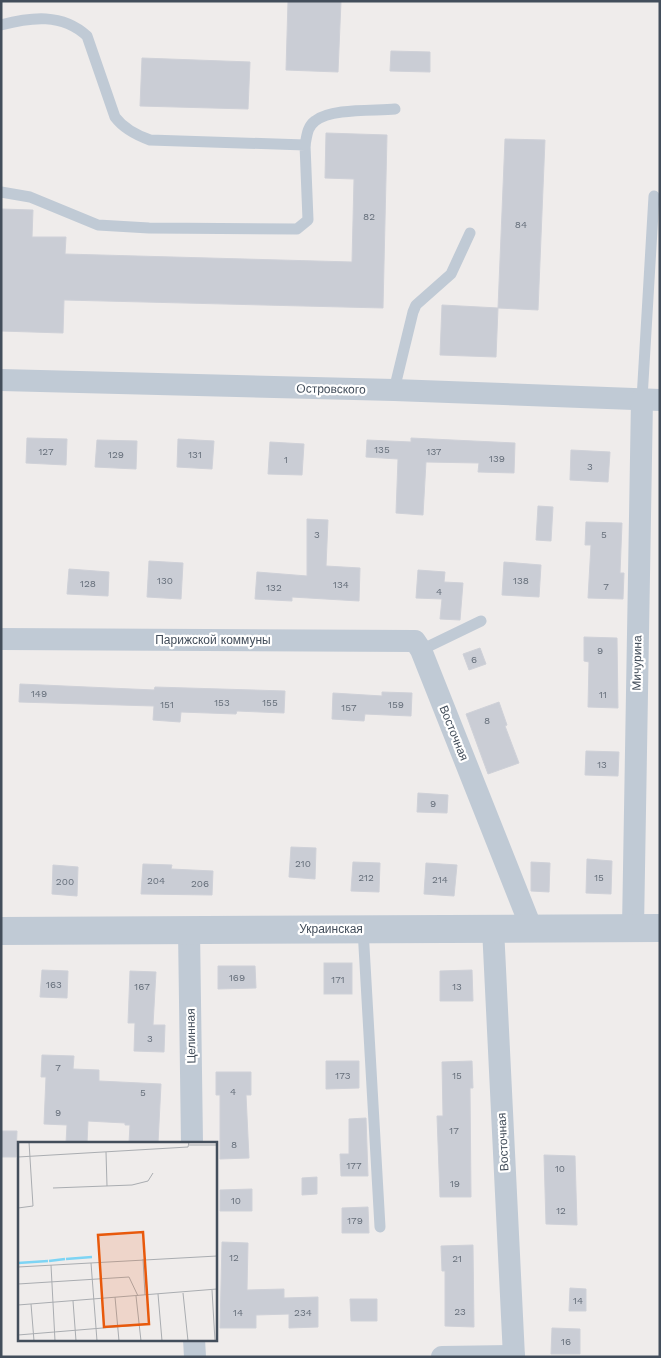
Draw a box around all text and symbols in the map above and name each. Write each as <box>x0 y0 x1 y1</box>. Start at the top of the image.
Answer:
house number: 82 <box>363 211 375 222</box>
house number: 84 <box>515 219 527 230</box>
street label: Островского <box>296 381 366 397</box>
house number: 135 <box>374 444 390 455</box>
house number: 127 <box>38 446 54 457</box>
house number: 137 <box>427 446 442 457</box>
house number: 129 <box>108 449 124 460</box>
house number: 131 <box>188 449 202 460</box>
house number: 139 <box>489 453 505 464</box>
house number: 1 <box>284 454 288 465</box>
house number: 3 <box>587 461 593 472</box>
house number: 3 <box>314 529 320 540</box>
house number: 5 <box>601 529 607 540</box>
house number: 130 <box>157 575 173 586</box>
house number: 138 <box>513 575 529 586</box>
house number: 128 <box>80 578 96 589</box>
house number: 134 <box>333 579 349 590</box>
house number: 7 <box>603 581 609 592</box>
house number: 132 <box>266 582 282 593</box>
house number: 4 <box>436 586 442 597</box>
street label: Парижской коммуны <box>155 633 271 647</box>
street label: Мичурина <box>630 635 644 691</box>
house number: 9 <box>597 645 603 656</box>
house number: 6 <box>471 654 477 665</box>
house number: 149 <box>31 688 47 699</box>
house number: 11 <box>599 689 607 700</box>
house number: 153 <box>214 697 230 708</box>
house number: 155 <box>262 697 278 708</box>
house number: 151 <box>160 699 174 710</box>
house number: 159 <box>388 699 404 710</box>
house number: 157 <box>341 702 357 713</box>
street label: Восточная <box>437 703 471 763</box>
house number: 8 <box>484 715 490 726</box>
house number: 13 <box>597 759 607 770</box>
house number: 9 <box>430 798 436 809</box>
house number: 210 <box>295 858 311 869</box>
house number: 212 <box>358 872 374 883</box>
house number: 15 <box>594 872 604 883</box>
house number: 214 <box>432 874 448 885</box>
house number: 204 <box>147 875 165 886</box>
house number: 200 <box>56 876 74 887</box>
house number: 206 <box>191 878 209 889</box>
street label: Украинская <box>299 922 363 936</box>
house number: 169 <box>229 972 245 983</box>
house number: 171 <box>331 974 345 985</box>
house number: 163 <box>46 979 62 990</box>
house number: 167 <box>134 981 150 992</box>
house number: 13 <box>452 981 462 992</box>
street label: Целинная <box>184 1008 198 1064</box>
house number: 3 <box>147 1033 153 1044</box>
house number: 7 <box>55 1062 61 1073</box>
house number: 173 <box>335 1070 351 1081</box>
house number: 15 <box>452 1070 462 1081</box>
house number: 4 <box>230 1086 236 1097</box>
house number: 5 <box>140 1087 146 1098</box>
house number: 9 <box>55 1107 61 1118</box>
street label: Восточная <box>494 1112 512 1172</box>
house number: 17 <box>449 1125 459 1136</box>
house number: 8 <box>231 1139 237 1150</box>
inset map <box>18 1142 216 1340</box>
house number: 177 <box>346 1160 362 1171</box>
house number: 10 <box>555 1163 565 1174</box>
house number: 19 <box>450 1178 460 1189</box>
house number: 10 <box>231 1195 241 1206</box>
house number: 12 <box>556 1205 566 1216</box>
house number: 179 <box>347 1215 363 1226</box>
house number: 12 <box>229 1252 239 1263</box>
house number: 21 <box>452 1253 462 1264</box>
house number: 14 <box>573 1295 583 1306</box>
house number: 23 <box>454 1306 466 1317</box>
house number: 14 <box>233 1307 243 1318</box>
house number: 234 <box>294 1307 312 1318</box>
house number: 16 <box>561 1336 571 1347</box>

